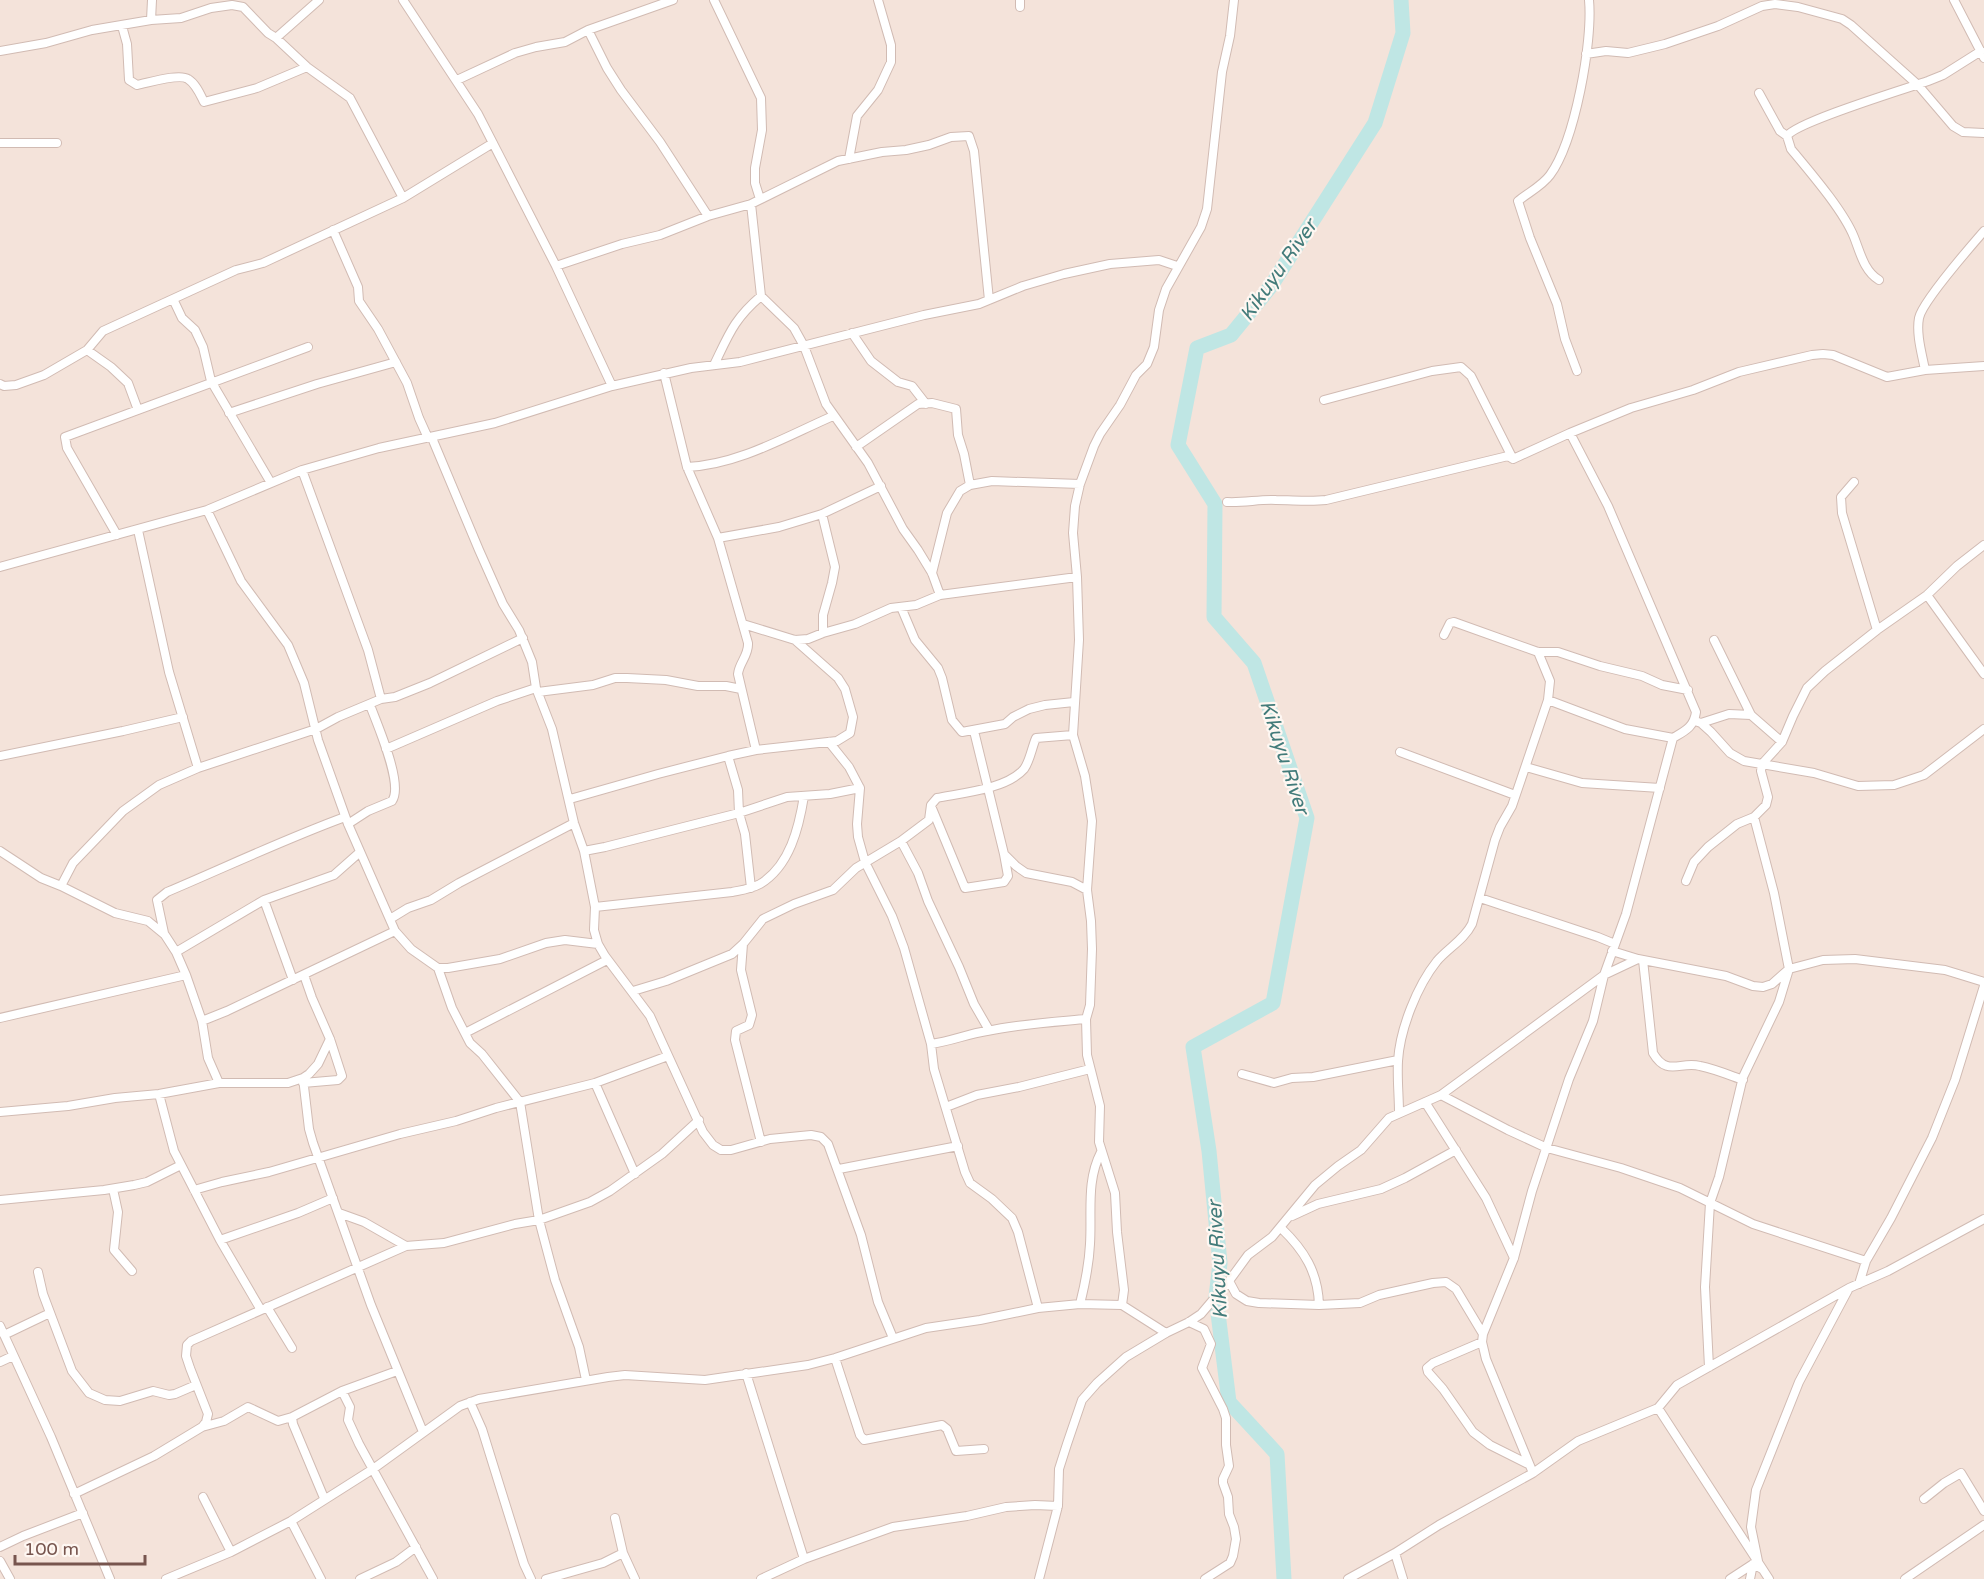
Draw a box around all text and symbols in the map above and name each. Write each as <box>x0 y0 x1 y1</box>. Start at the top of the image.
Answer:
water label: Kikuyu River <box>1235 213 1324 326</box>
water label: Kikuyu River <box>1254 697 1314 819</box>
water label: Kikuyu River <box>1203 1198 1233 1320</box>
scale bar <box>15 1528 146 1566</box>
text: 100 m <box>24 1538 79 1560</box>

